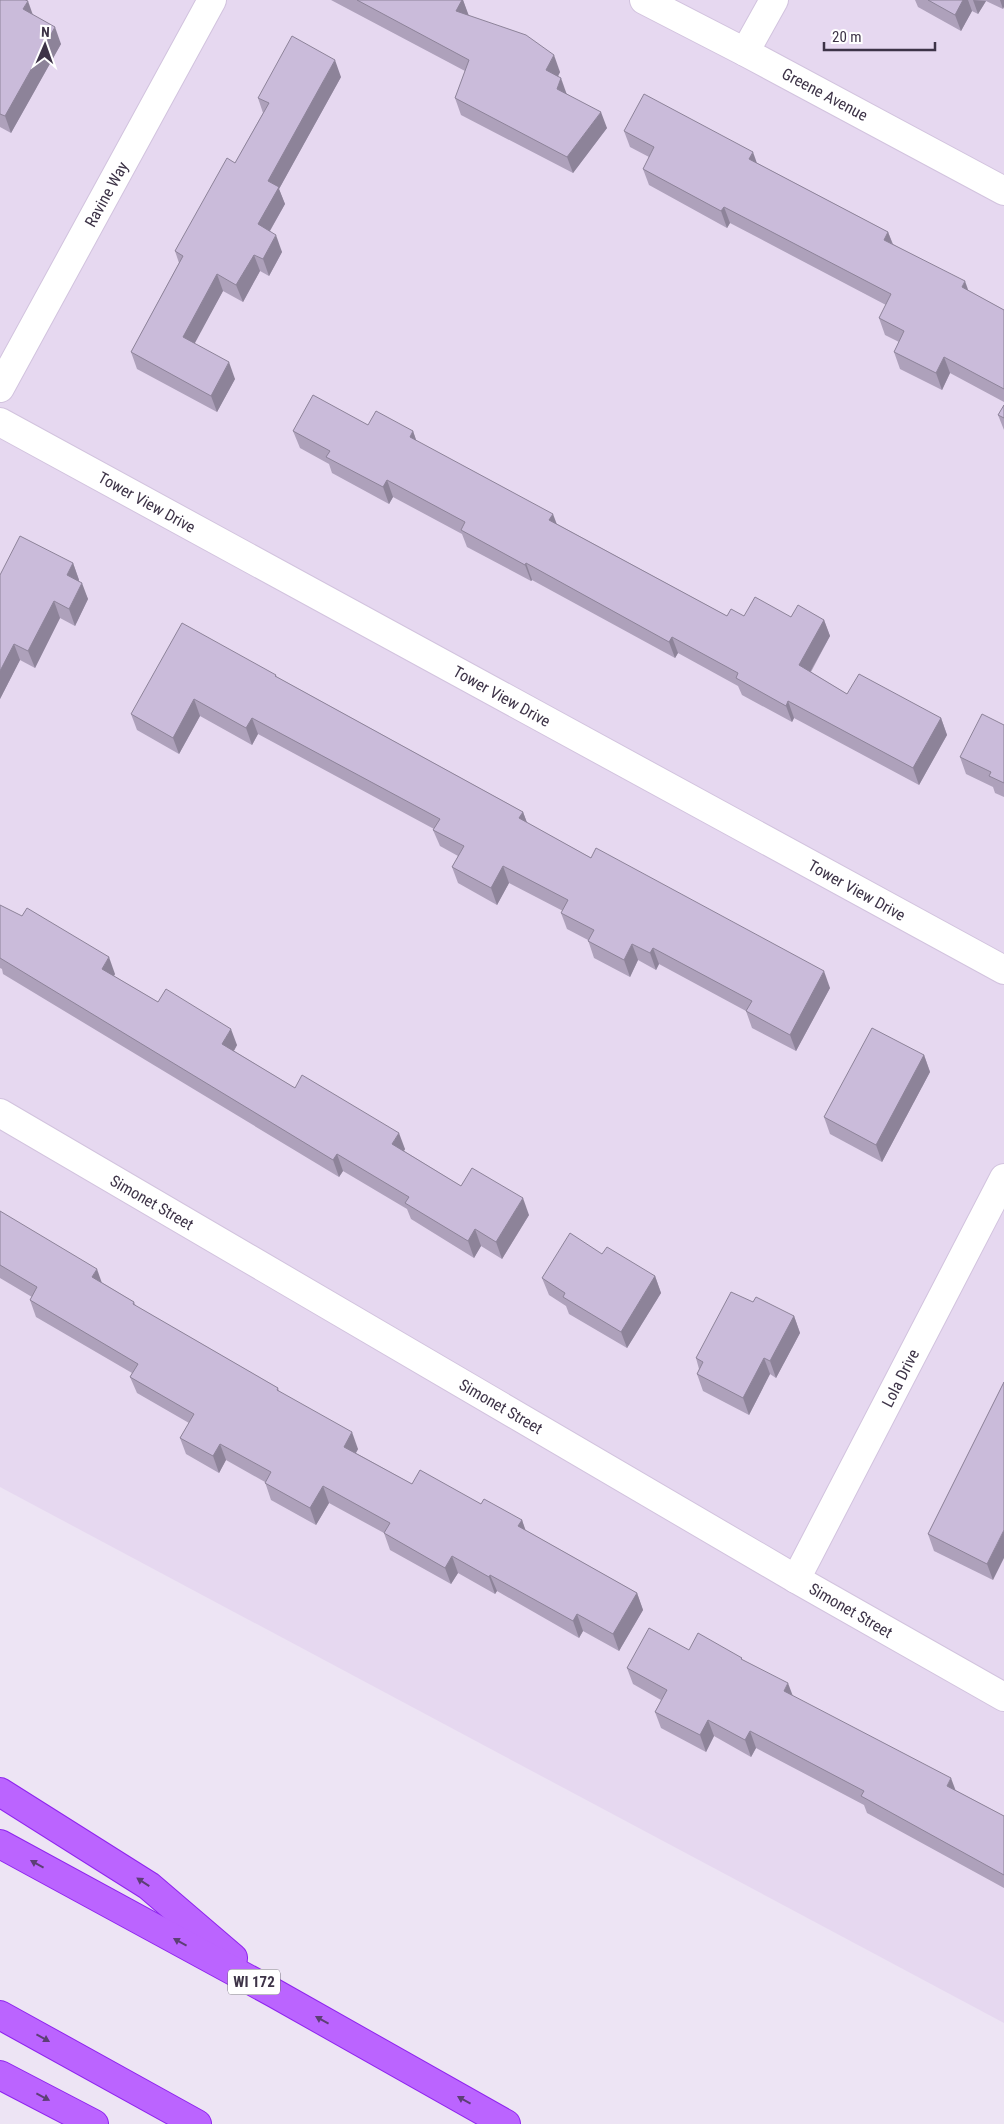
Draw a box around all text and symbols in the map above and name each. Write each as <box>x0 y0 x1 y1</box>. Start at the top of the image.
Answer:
north arrow <box>20 20 70 70</box>
scale bar <box>824 20 935 52</box>
text: N <box>41 24 50 40</box>
text: 20 m <box>832 28 862 46</box>
street label: Greene Avenue <box>779 64 871 125</box>
street label: Ravine Way <box>81 158 132 230</box>
street label: Tower View Drive <box>95 468 199 537</box>
street label: Tower View Drive <box>450 662 554 731</box>
street label: Tower View Drive <box>805 856 909 925</box>
street label: Simonet Street <box>107 1171 197 1234</box>
street label: Lola Drive <box>878 1346 923 1410</box>
street label: Simonet Street <box>456 1375 546 1438</box>
street label: Simonet Street <box>806 1579 896 1642</box>
one-way arrow <box>30 1860 44 1868</box>
one-way arrow <box>136 1877 150 1887</box>
one-way arrow <box>173 1938 187 1946</box>
road number: WI 172 <box>228 1970 280 1994</box>
one-way arrow <box>315 2016 330 2024</box>
one-way arrow <box>36 2034 49 2043</box>
one-way arrow <box>36 2093 50 2101</box>
one-way arrow <box>456 2096 471 2104</box>

